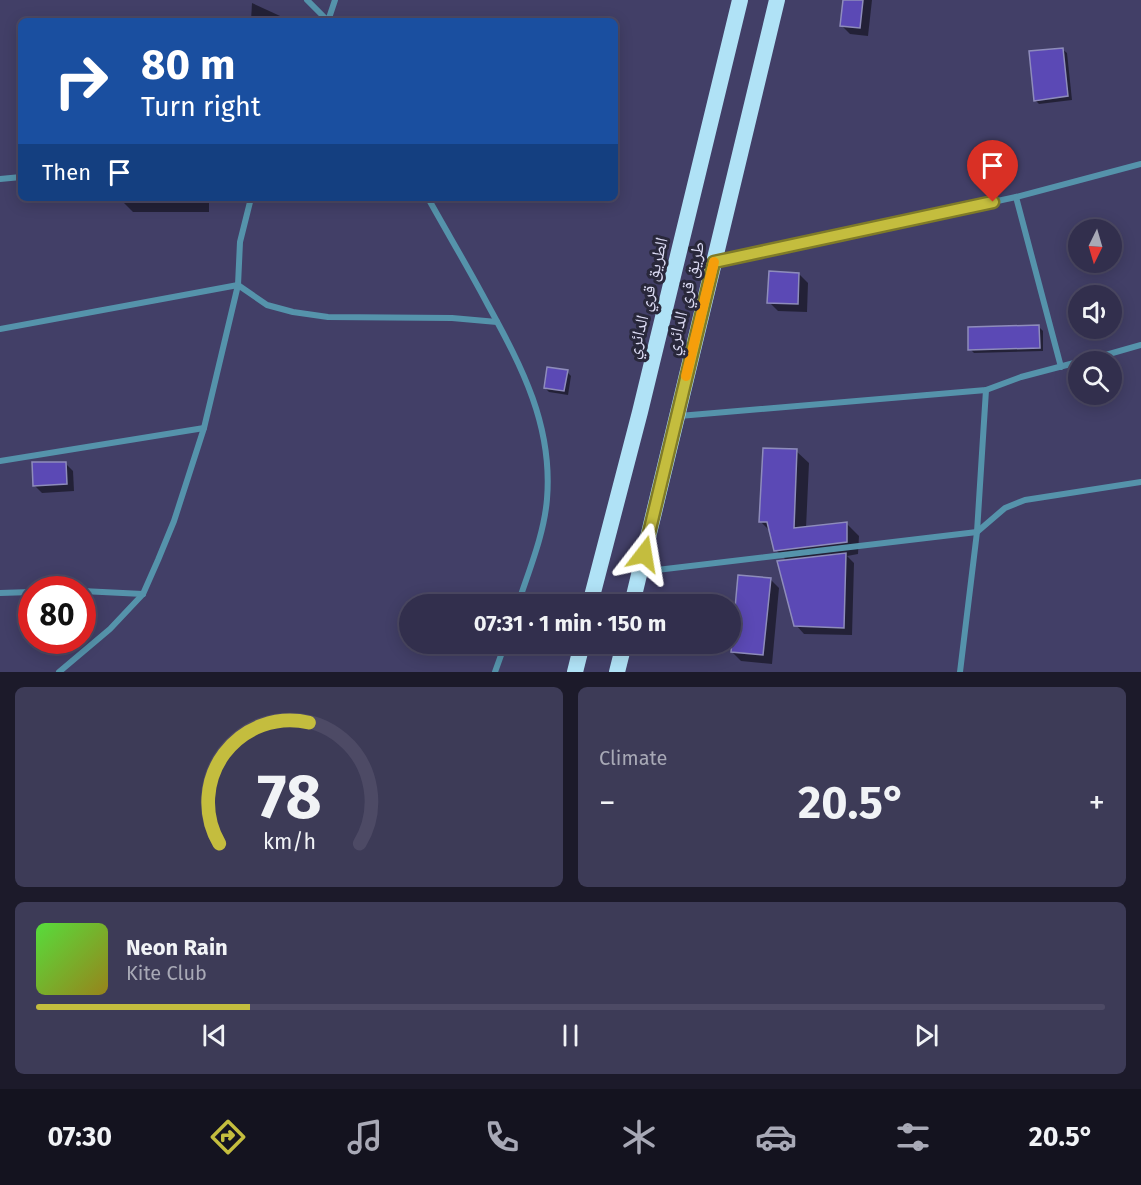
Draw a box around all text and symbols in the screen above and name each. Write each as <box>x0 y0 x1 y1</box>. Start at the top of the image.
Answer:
text: 80 m <box>141 40 235 90</box>
icon: right <box>42 42 120 120</box>
text: Turn right <box>141 91 261 123</box>
pin <box>967 140 1018 202</box>
icon: arrive <box>976 149 1009 182</box>
icon: arrive <box>103 156 136 189</box>
text: Then <box>42 159 91 186</box>
north arrow <box>1068 219 1122 273</box>
map controls <box>1068 219 1122 405</box>
street label: الطريق قري الدائري <box>621 235 676 362</box>
street label: طريق قري الدائري <box>660 239 713 358</box>
button: sound <box>1068 285 1122 339</box>
button: search <box>1068 351 1122 405</box>
position arrow <box>612 522 676 586</box>
speed limit sign: 80 <box>18 576 96 654</box>
text: 07:31 · 1 min · 150 m <box>474 610 666 637</box>
text: Climate <box>599 746 667 770</box>
text: 78 <box>257 760 321 835</box>
text: 20.5° <box>798 776 906 830</box>
text: − <box>599 783 616 823</box>
text: + <box>1089 783 1105 823</box>
text: km/h <box>262 829 316 855</box>
text: Neon Rain <box>126 934 228 961</box>
text: Kite Club <box>126 961 207 985</box>
icon: previous <box>198 1019 231 1052</box>
icon: pause <box>554 1019 587 1052</box>
icon: next <box>910 1019 943 1052</box>
icon: directions <box>207 1116 249 1158</box>
icon: music <box>344 1116 386 1158</box>
icon: phone <box>481 1116 523 1158</box>
icon: climate <box>618 1116 660 1158</box>
icon: car <box>755 1116 797 1158</box>
icon: filters <box>892 1116 934 1158</box>
text: 07:30 <box>47 1121 112 1153</box>
text: 20.5° <box>1029 1121 1093 1153</box>

